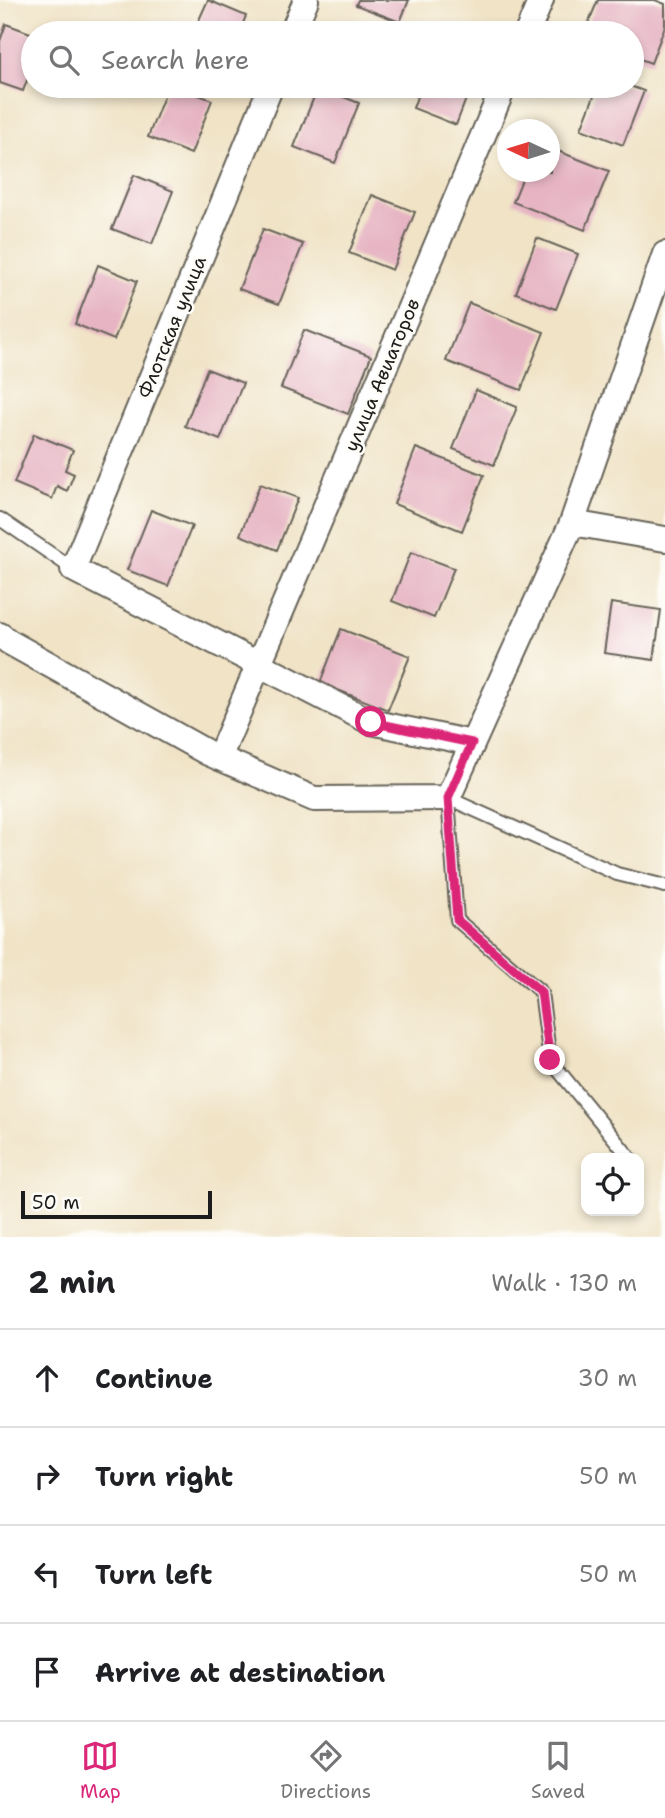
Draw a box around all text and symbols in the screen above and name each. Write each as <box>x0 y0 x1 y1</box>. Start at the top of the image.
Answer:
search box <box>21 21 644 98</box>
icon: search <box>45 41 83 79</box>
text: Search here <box>101 42 250 77</box>
north arrow <box>497 119 560 182</box>
street label: Флотская улица <box>132 252 212 402</box>
street label: улица Авиаторов <box>338 295 426 455</box>
route start <box>355 706 386 737</box>
route end <box>534 1044 565 1075</box>
map controls <box>581 1153 644 1216</box>
button: locate <box>581 1153 644 1216</box>
scale bar <box>21 1188 212 1220</box>
text: 50 m <box>32 1190 80 1215</box>
text: 2 min <box>28 1262 115 1303</box>
text: Walk · 130 m <box>491 1268 637 1298</box>
icon: ahead <box>28 1359 66 1397</box>
text: Continue <box>95 1361 213 1396</box>
text: 30 m <box>578 1363 637 1393</box>
icon: right <box>28 1457 66 1495</box>
text: Turn right <box>95 1459 233 1494</box>
text: 50 m <box>579 1461 637 1491</box>
icon: left <box>28 1555 66 1593</box>
text: Turn left <box>95 1557 212 1592</box>
text: 50 m <box>579 1559 637 1589</box>
icon: arrive <box>28 1653 66 1691</box>
text: Arrive at destination <box>95 1655 385 1690</box>
tab: Map <box>80 1737 121 1804</box>
tab: Directions <box>281 1737 371 1804</box>
tab: Saved <box>531 1737 585 1804</box>

